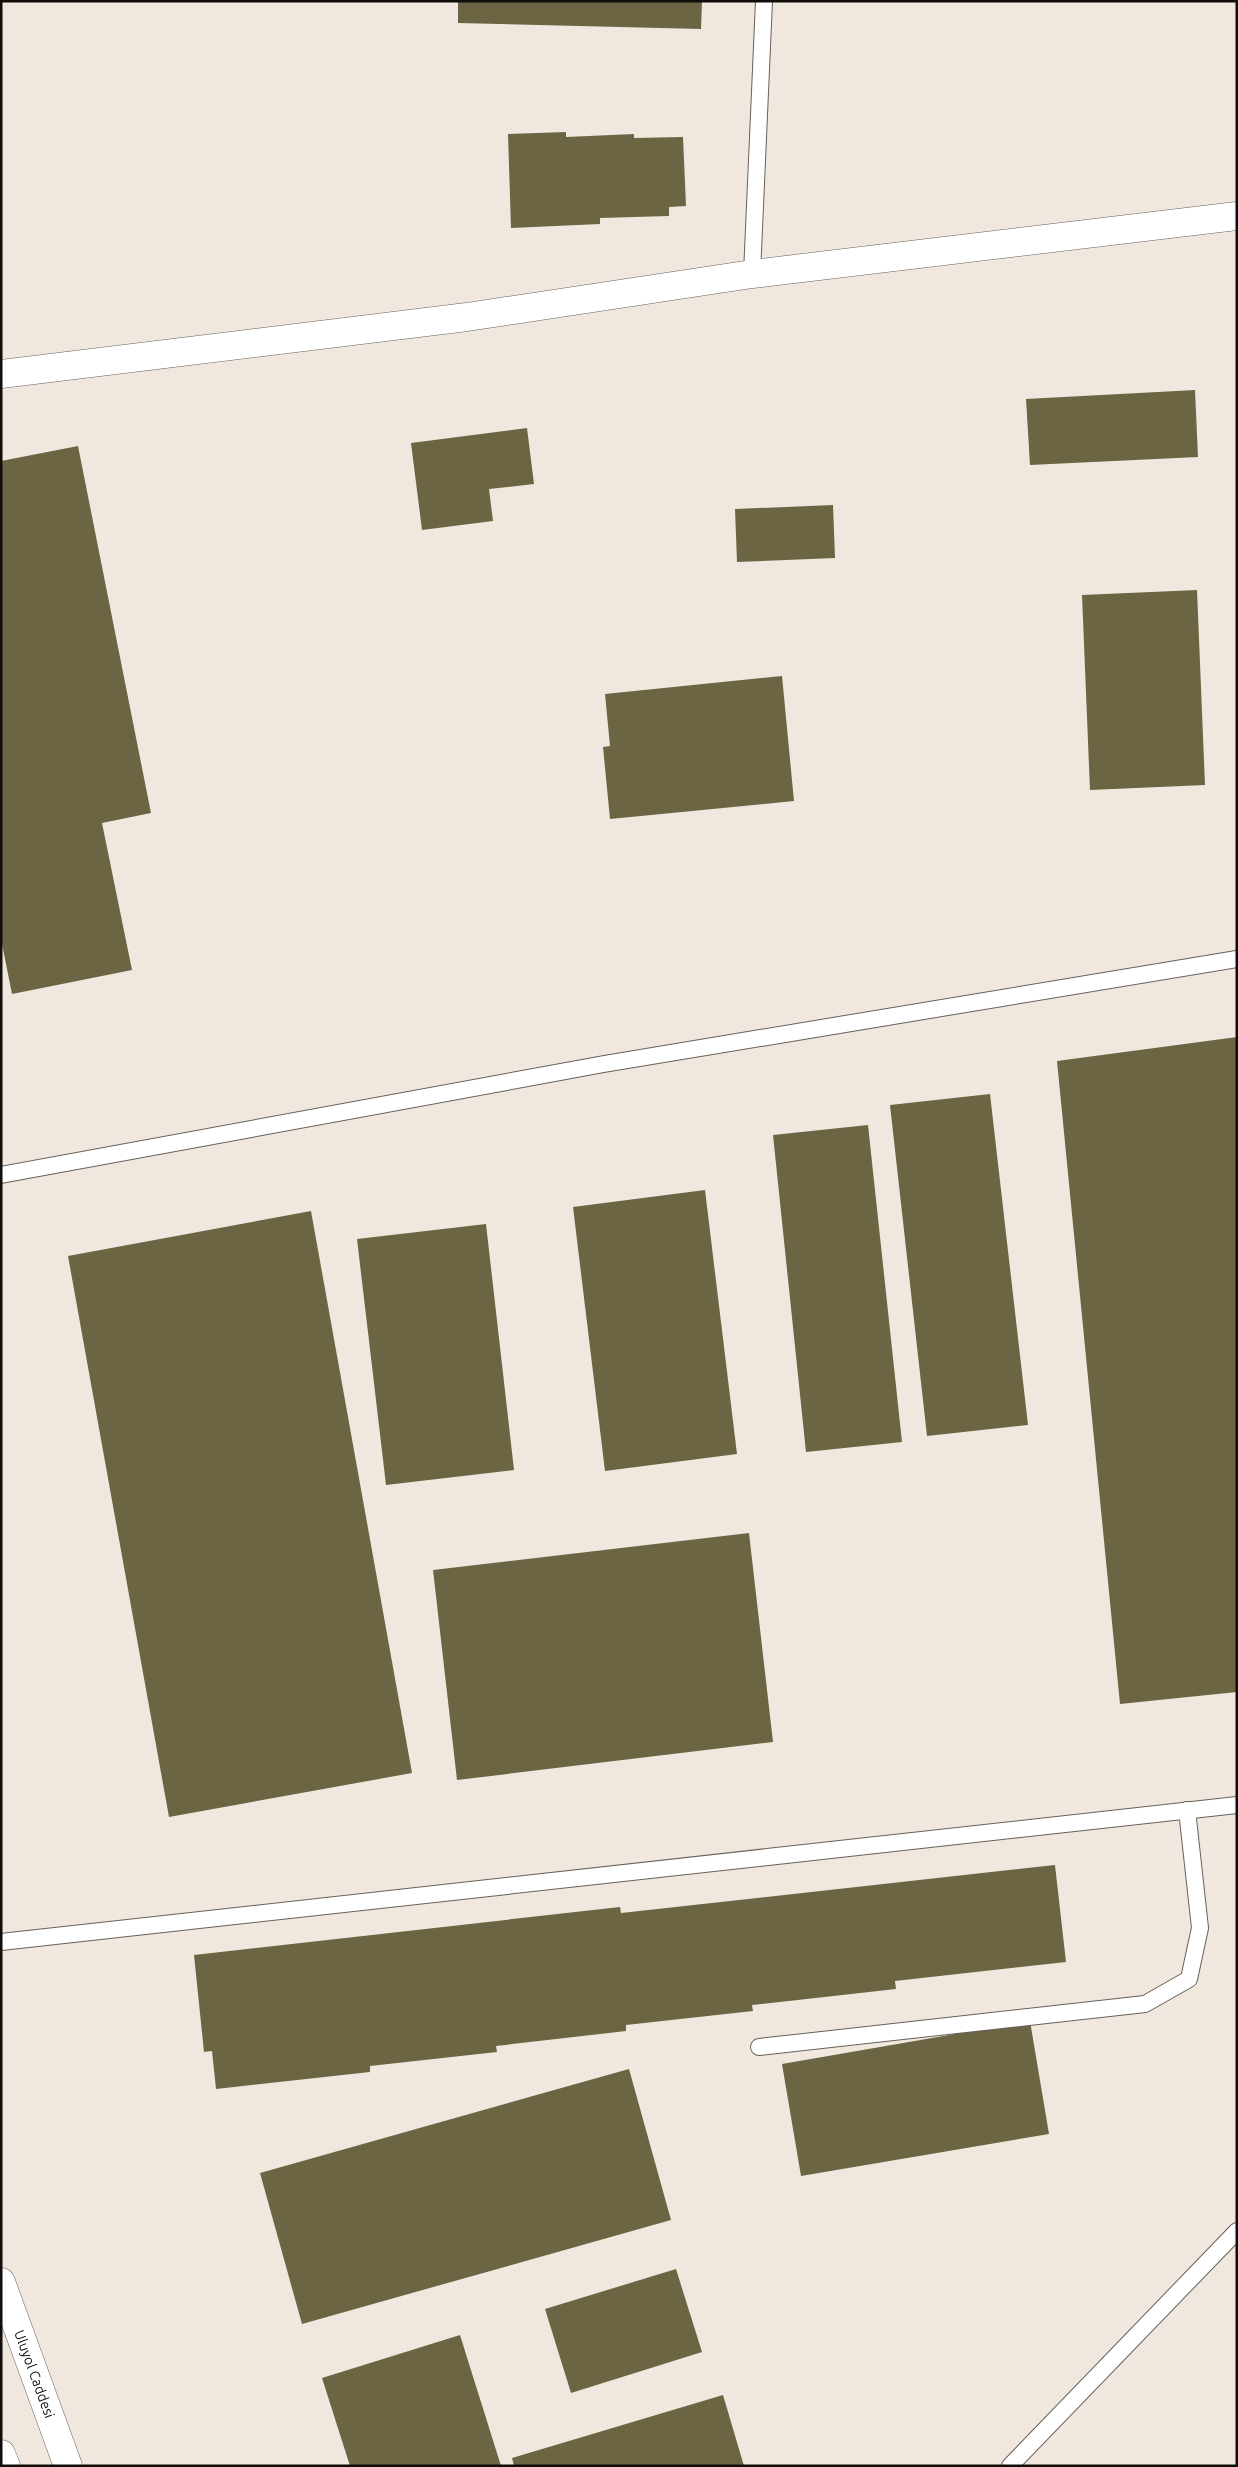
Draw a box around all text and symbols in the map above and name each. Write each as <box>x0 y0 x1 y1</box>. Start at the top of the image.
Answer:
street label: Uluyol Caddesi <box>11 2328 58 2420</box>

